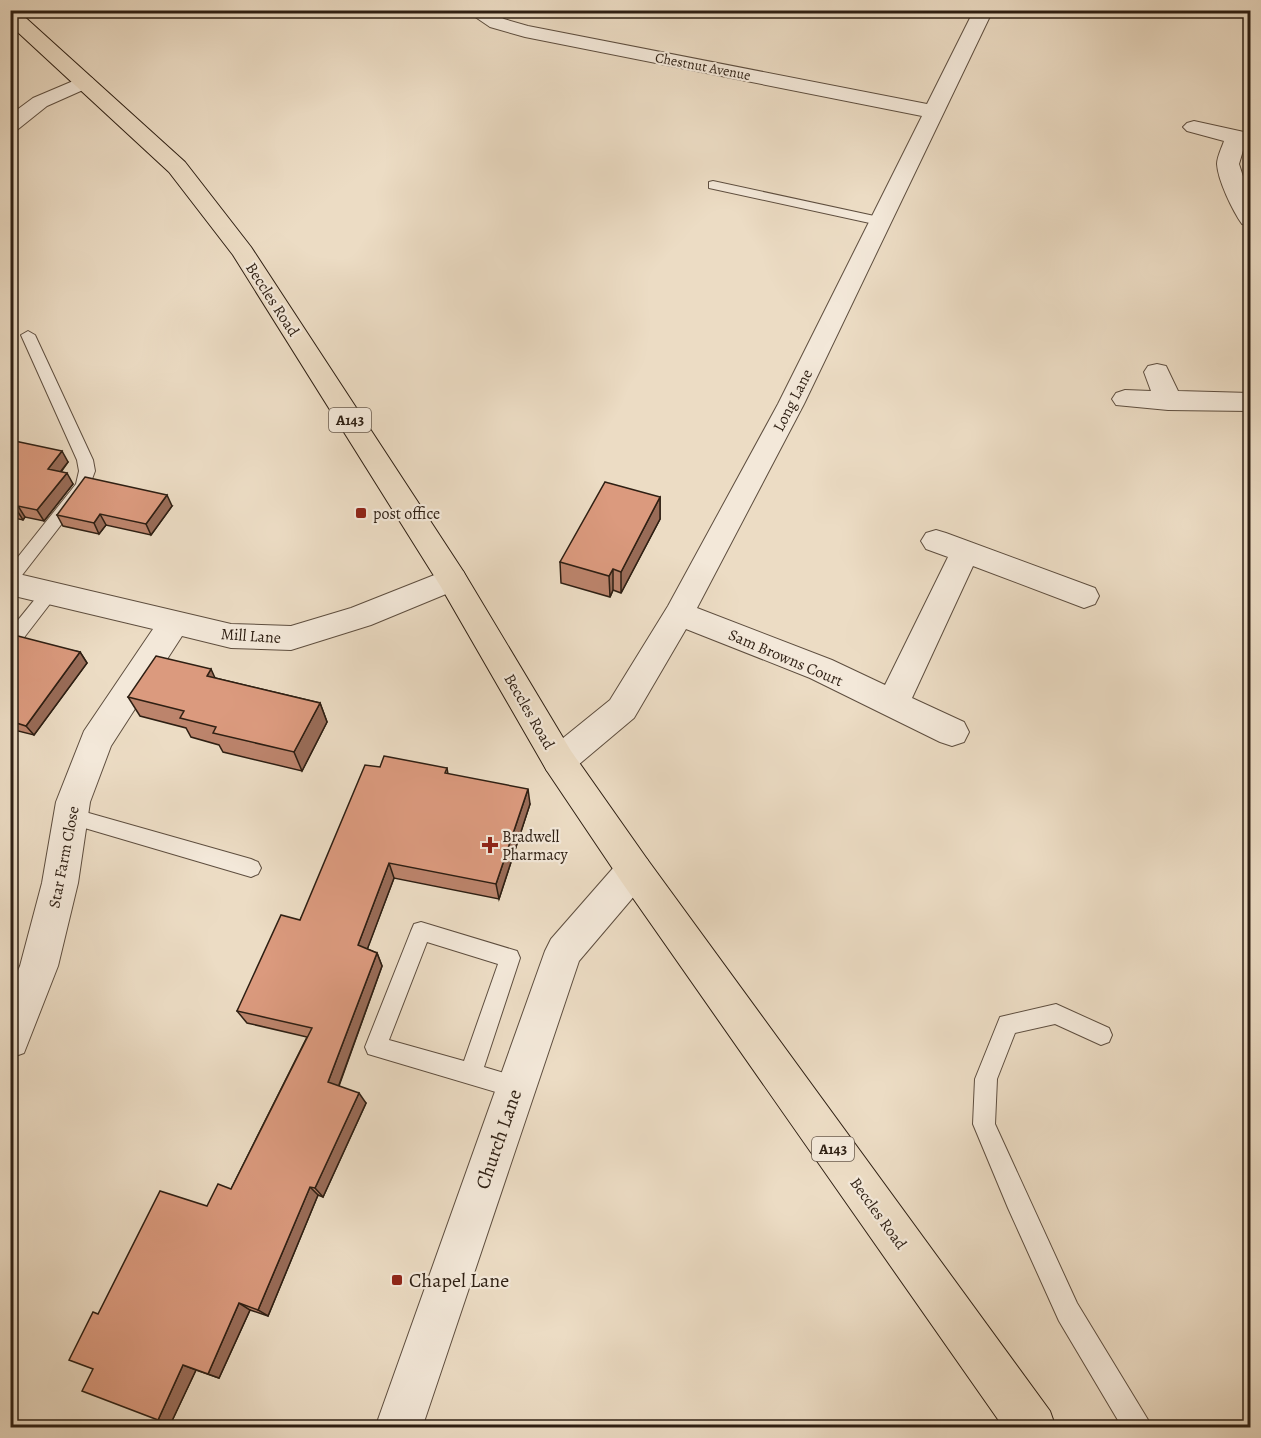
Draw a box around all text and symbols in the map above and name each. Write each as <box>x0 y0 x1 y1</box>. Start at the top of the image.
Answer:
street label: Chestnut Avenue <box>653 48 752 85</box>
street label: Beccles Road <box>240 258 304 341</box>
street label: Long Lane <box>768 365 818 436</box>
road number: A143 <box>329 408 371 432</box>
place label: post office <box>373 503 440 525</box>
marker: post office <box>354 506 368 520</box>
street label: Mill Lane <box>220 623 282 649</box>
street label: Sam Browns Court <box>725 624 846 692</box>
street label: Beccles Road <box>499 670 560 754</box>
street label: Star Farm Close <box>43 804 85 910</box>
place label: Bradwell Pharmacy <box>502 826 568 866</box>
marker: Bradwell Pharmacy <box>483 838 497 852</box>
street label: Church Lane <box>469 1086 528 1193</box>
road number: A143 <box>812 1137 854 1161</box>
street label: Beccles Road <box>845 1173 912 1254</box>
place label: Chapel Lane <box>409 1267 509 1294</box>
marker: Chapel Lane <box>390 1273 404 1287</box>

